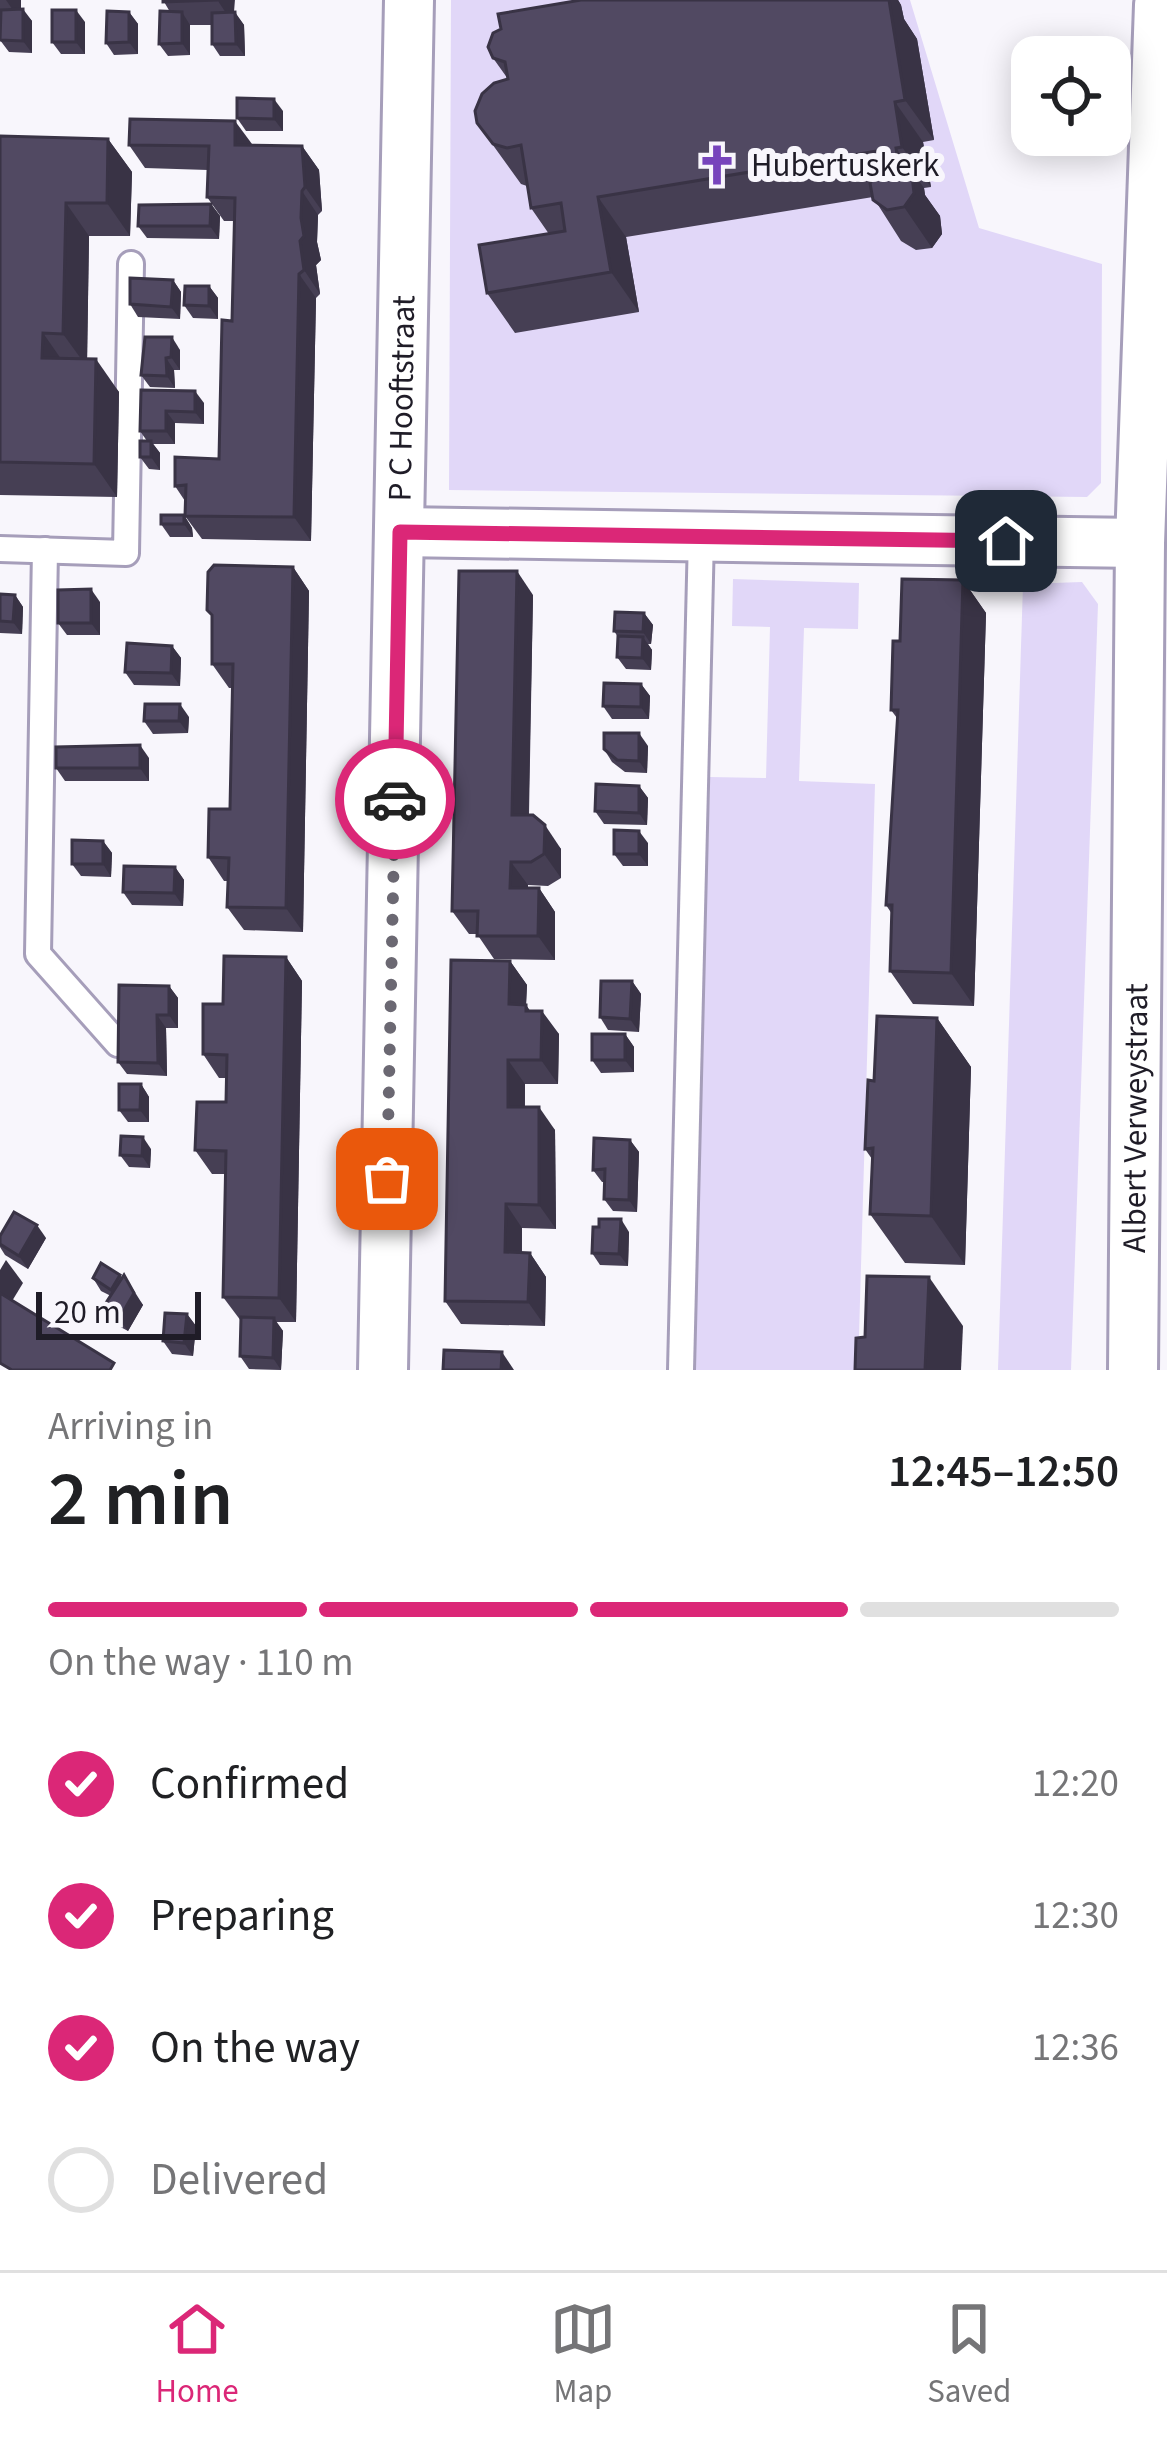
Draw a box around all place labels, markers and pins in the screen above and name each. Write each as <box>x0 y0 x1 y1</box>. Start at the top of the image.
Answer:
church icon: Hubertuskerk <box>694 142 740 188</box>
place label: Hubertuskerk <box>751 142 940 189</box>
pin <box>955 490 1057 592</box>
pin <box>336 1128 438 1230</box>

